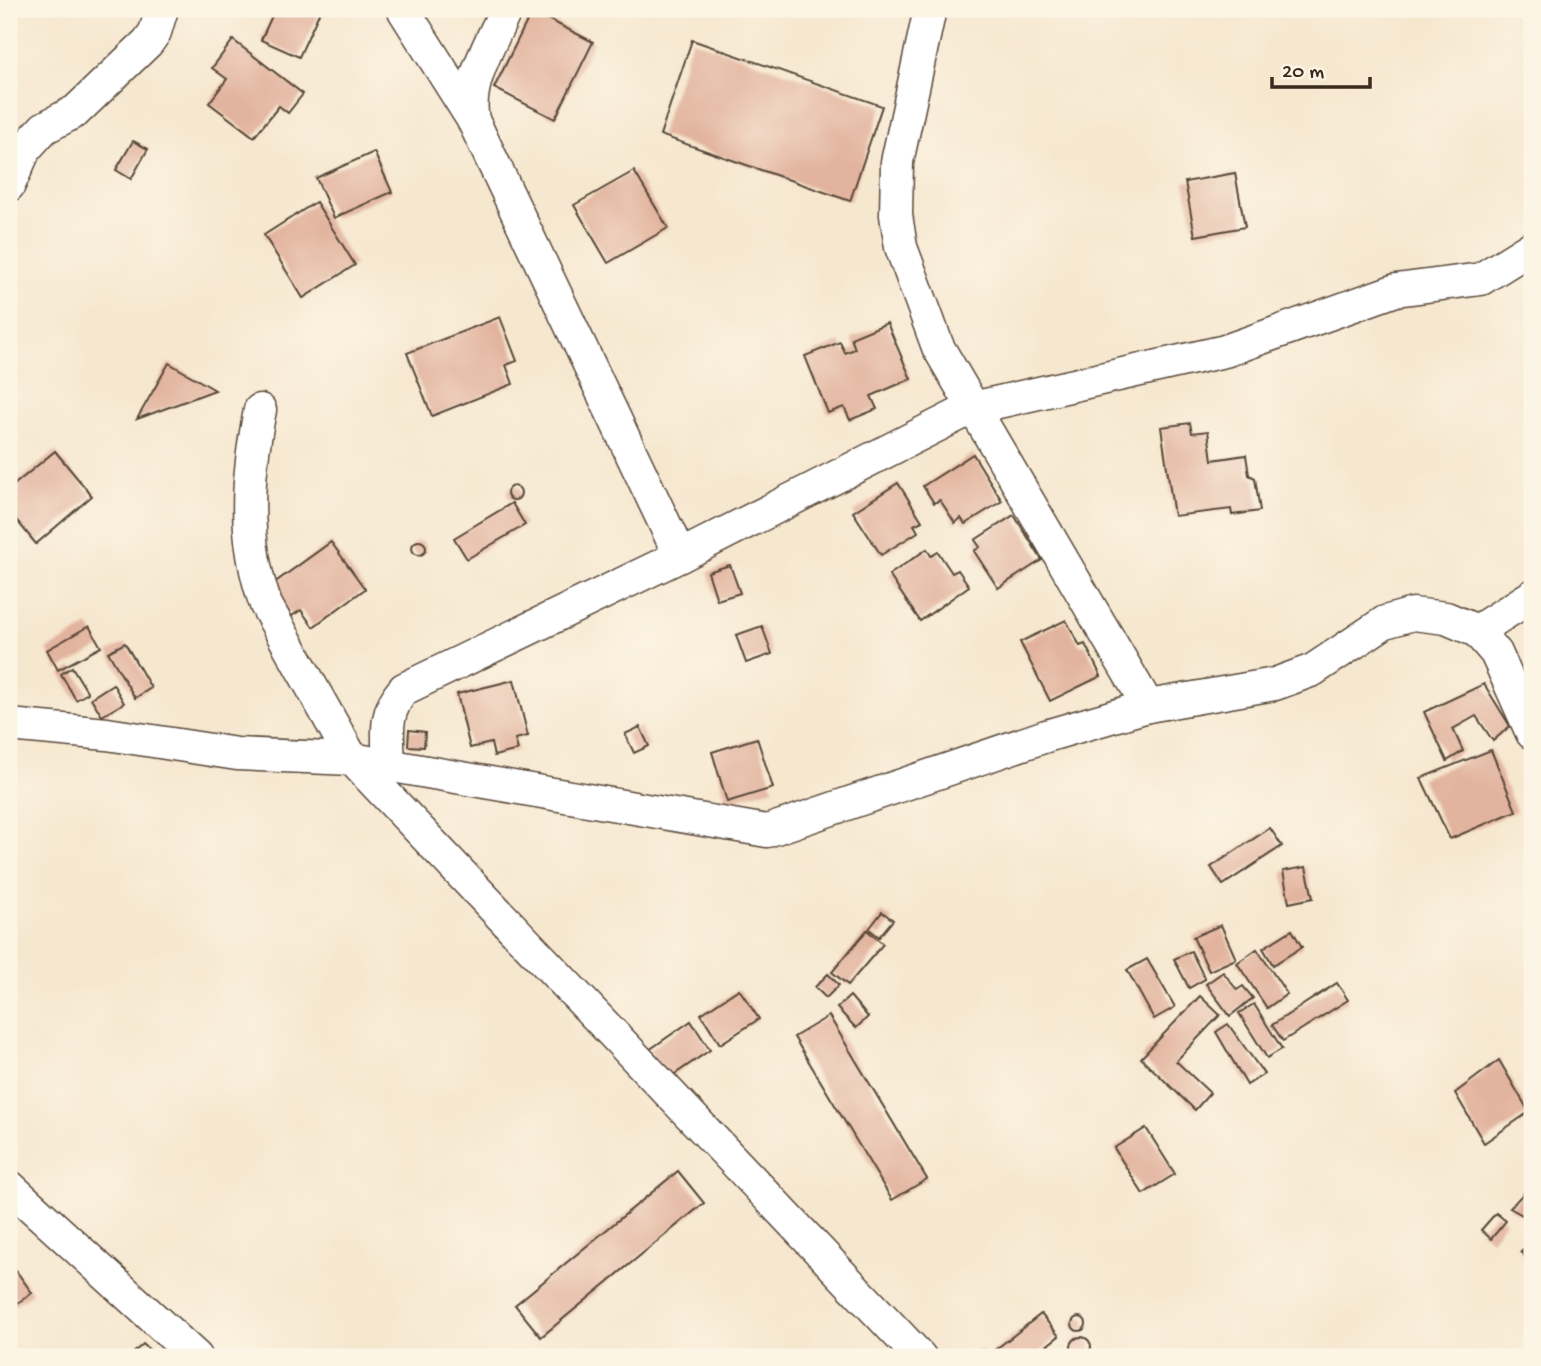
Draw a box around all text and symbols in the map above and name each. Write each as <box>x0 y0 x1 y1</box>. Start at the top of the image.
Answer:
scale bar <box>1272 46 1370 90</box>
text: 20 m <box>1282 61 1324 86</box>

